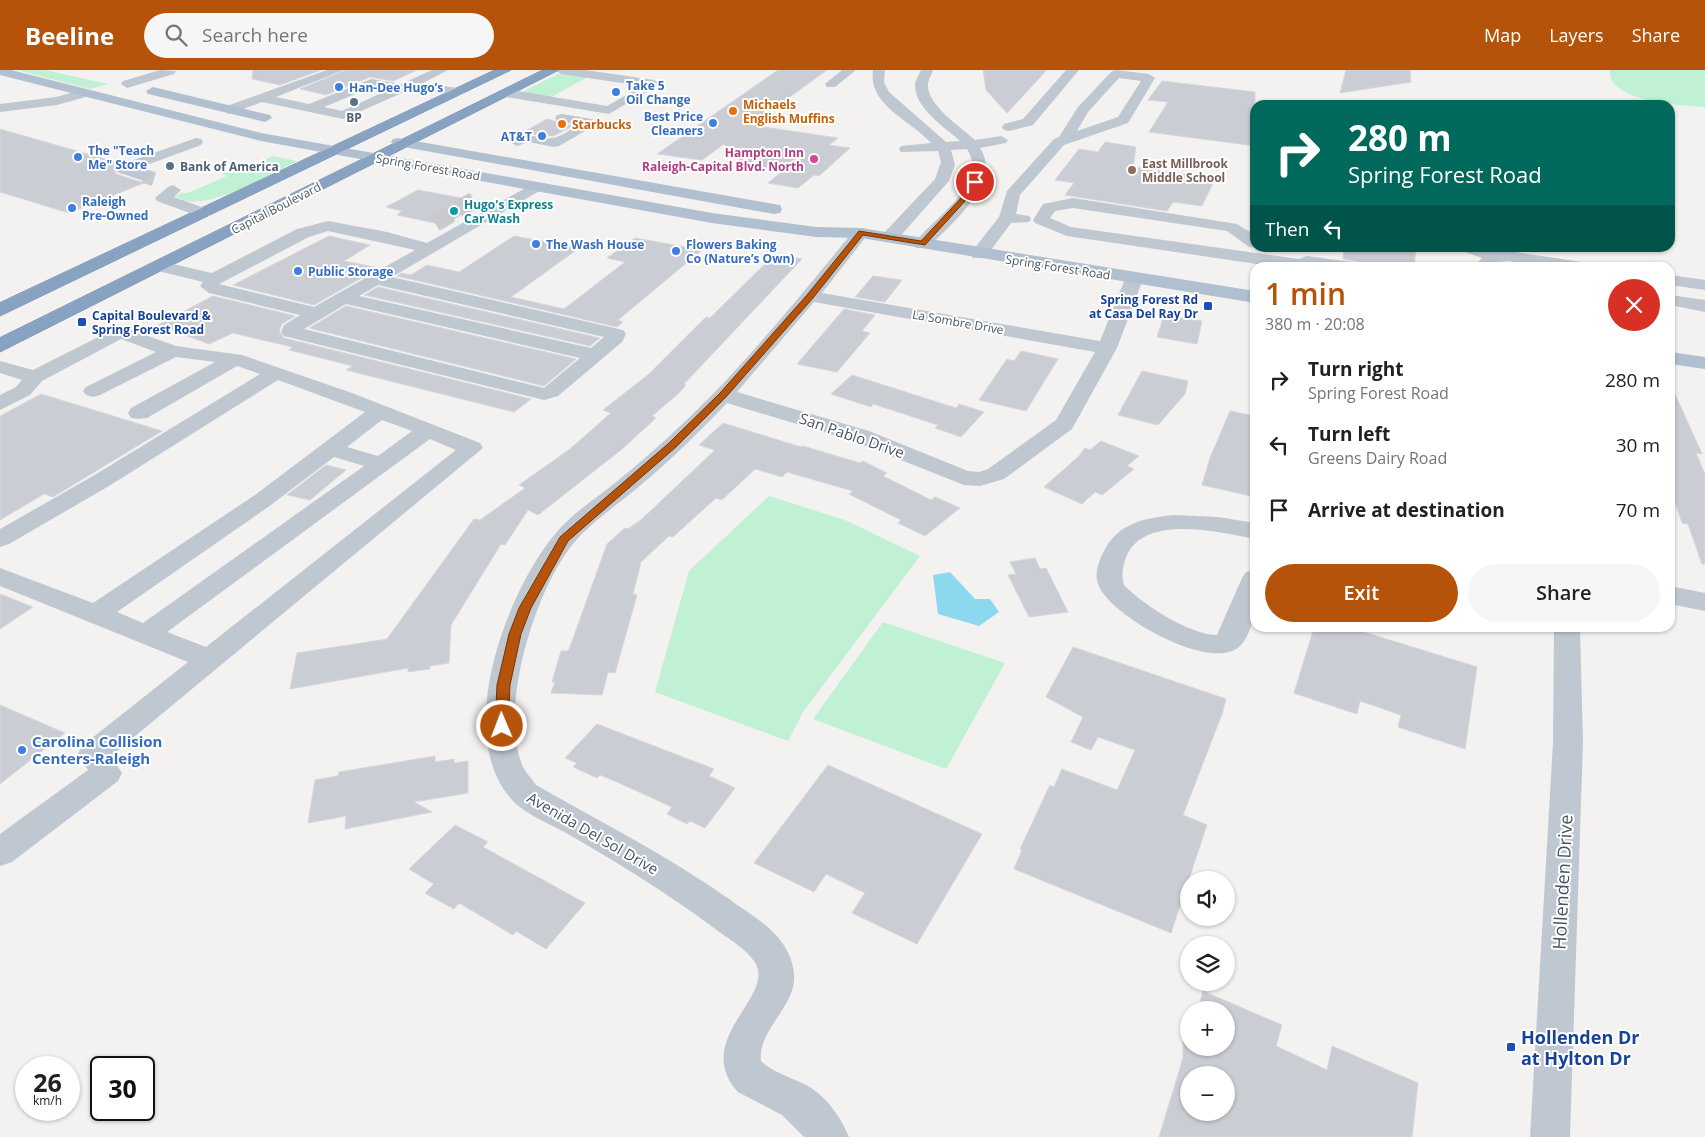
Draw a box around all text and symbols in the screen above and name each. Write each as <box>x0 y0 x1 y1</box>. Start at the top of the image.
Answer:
search box <box>144 13 494 58</box>
text: Beeline <box>25 19 114 52</box>
icon: search <box>162 21 190 49</box>
text: Search here <box>202 22 308 48</box>
text: Map <box>1484 23 1521 47</box>
text: Layers <box>1549 23 1604 47</box>
text: Share <box>1632 23 1680 47</box>
place label: Take 5 Oil Change <box>626 77 691 108</box>
place label: Han-Dee Hugo’s <box>349 79 443 96</box>
marker: Han-Dee Hugo’s <box>333 81 345 93</box>
marker: Take 5 Oil Change <box>610 86 622 98</box>
marker: BP <box>348 96 360 108</box>
place label: Michaels English Muffins <box>743 96 835 127</box>
marker: Michaels English Muffins <box>727 105 739 117</box>
place label: Best Price Cleaners <box>644 108 703 139</box>
place label: BP <box>346 109 362 126</box>
text: 280 m <box>1348 114 1452 161</box>
place label: Starbucks <box>572 116 632 133</box>
marker: Best Price Cleaners <box>707 117 719 129</box>
marker: Starbucks <box>556 118 568 130</box>
icon: right <box>1265 120 1330 185</box>
place label: AT&T <box>501 128 532 145</box>
marker: AT&T <box>536 130 548 142</box>
place label: The "Teach Me" Store <box>88 142 154 173</box>
place label: Hampton Inn Raleigh-Capital Blvd. North <box>642 144 804 175</box>
street label: Spring Forest Road <box>374 149 482 185</box>
marker: The "Teach Me" Store <box>72 151 84 163</box>
marker: Hampton Inn Raleigh-Capital Blvd. North <box>808 153 820 165</box>
place label: East Millbrook Middle School <box>1142 155 1228 186</box>
place label: Bank of America <box>180 158 279 175</box>
text: Spring Forest Road <box>1348 159 1542 189</box>
marker: Bank of America <box>164 160 176 172</box>
pin <box>954 161 996 203</box>
marker: East Millbrook Middle School <box>1126 164 1138 176</box>
icon: arrive <box>961 168 989 196</box>
street label: Capital Boulevard <box>228 178 324 238</box>
place label: Raleigh Pre-Owned <box>82 193 148 224</box>
place label: Hugo's Express Car Wash <box>464 196 553 227</box>
marker: Raleigh Pre-Owned <box>66 202 78 214</box>
marker: Hugo's Express Car Wash <box>448 205 460 217</box>
icon: left <box>1319 215 1347 243</box>
text: Then <box>1265 216 1309 242</box>
place label: The Wash House <box>546 236 644 253</box>
place label: Flowers Baking Co (Nature’s Own) <box>686 236 794 267</box>
marker: The Wash House <box>530 238 542 250</box>
marker: Flowers Baking Co (Nature’s Own) <box>670 245 682 257</box>
street label: Spring Forest Road <box>1004 250 1112 284</box>
place label: Public Storage <box>308 263 393 280</box>
marker: Public Storage <box>292 265 304 277</box>
text: 1 min <box>1265 273 1346 314</box>
button: close <box>1608 279 1660 331</box>
place label: Spring Forest Rd at Casa Del Ray Dr <box>1089 291 1199 322</box>
marker: Spring Forest Rd at Casa Del Ray Dr <box>1202 300 1214 312</box>
street label: La Sombre Drive <box>911 306 1005 338</box>
place label: Capital Boulevard & Spring Forest Road <box>92 307 211 338</box>
text: 380 m · 20:08 <box>1265 313 1365 335</box>
marker: Capital Boulevard & Spring Forest Road <box>76 316 88 328</box>
text: Turn right <box>1308 356 1403 382</box>
icon: right <box>1265 366 1293 394</box>
text: 280 m <box>1605 367 1660 393</box>
text: Spring Forest Road <box>1308 382 1449 404</box>
street label: San Pablo Drive <box>797 408 907 462</box>
text: Turn left <box>1308 421 1390 447</box>
icon: left <box>1265 431 1293 459</box>
text: 30 m <box>1616 432 1660 458</box>
text: Greens Dairy Road <box>1308 447 1447 469</box>
icon: arrive <box>1265 496 1293 524</box>
text: Arrive at destination <box>1308 497 1505 523</box>
text: 70 m <box>1616 497 1660 523</box>
button: Exit <box>1265 564 1458 622</box>
button: Share <box>1468 564 1660 622</box>
position arrow <box>475 699 527 751</box>
place label: Carolina Collision Centers-Raleigh <box>32 731 162 768</box>
marker: Carolina Collision Centers-Raleigh <box>16 744 28 756</box>
street label: Avenida Del Sol Drive <box>524 787 662 879</box>
street label: Hollenden Drive <box>1546 814 1578 950</box>
map controls <box>1180 871 1235 1121</box>
button: sound <box>1180 871 1235 926</box>
button: layers <box>1180 936 1235 991</box>
button: + <box>1180 1001 1235 1056</box>
place label: Hollenden Dr at Hylton Dr <box>1521 1025 1639 1070</box>
marker: Hollenden Dr at Hylton Dr <box>1505 1041 1517 1053</box>
speed limit sign: 30 <box>90 1056 155 1121</box>
text: 26 <box>33 1065 62 1099</box>
button: − <box>1180 1066 1235 1121</box>
text: km/h <box>33 1092 62 1109</box>

